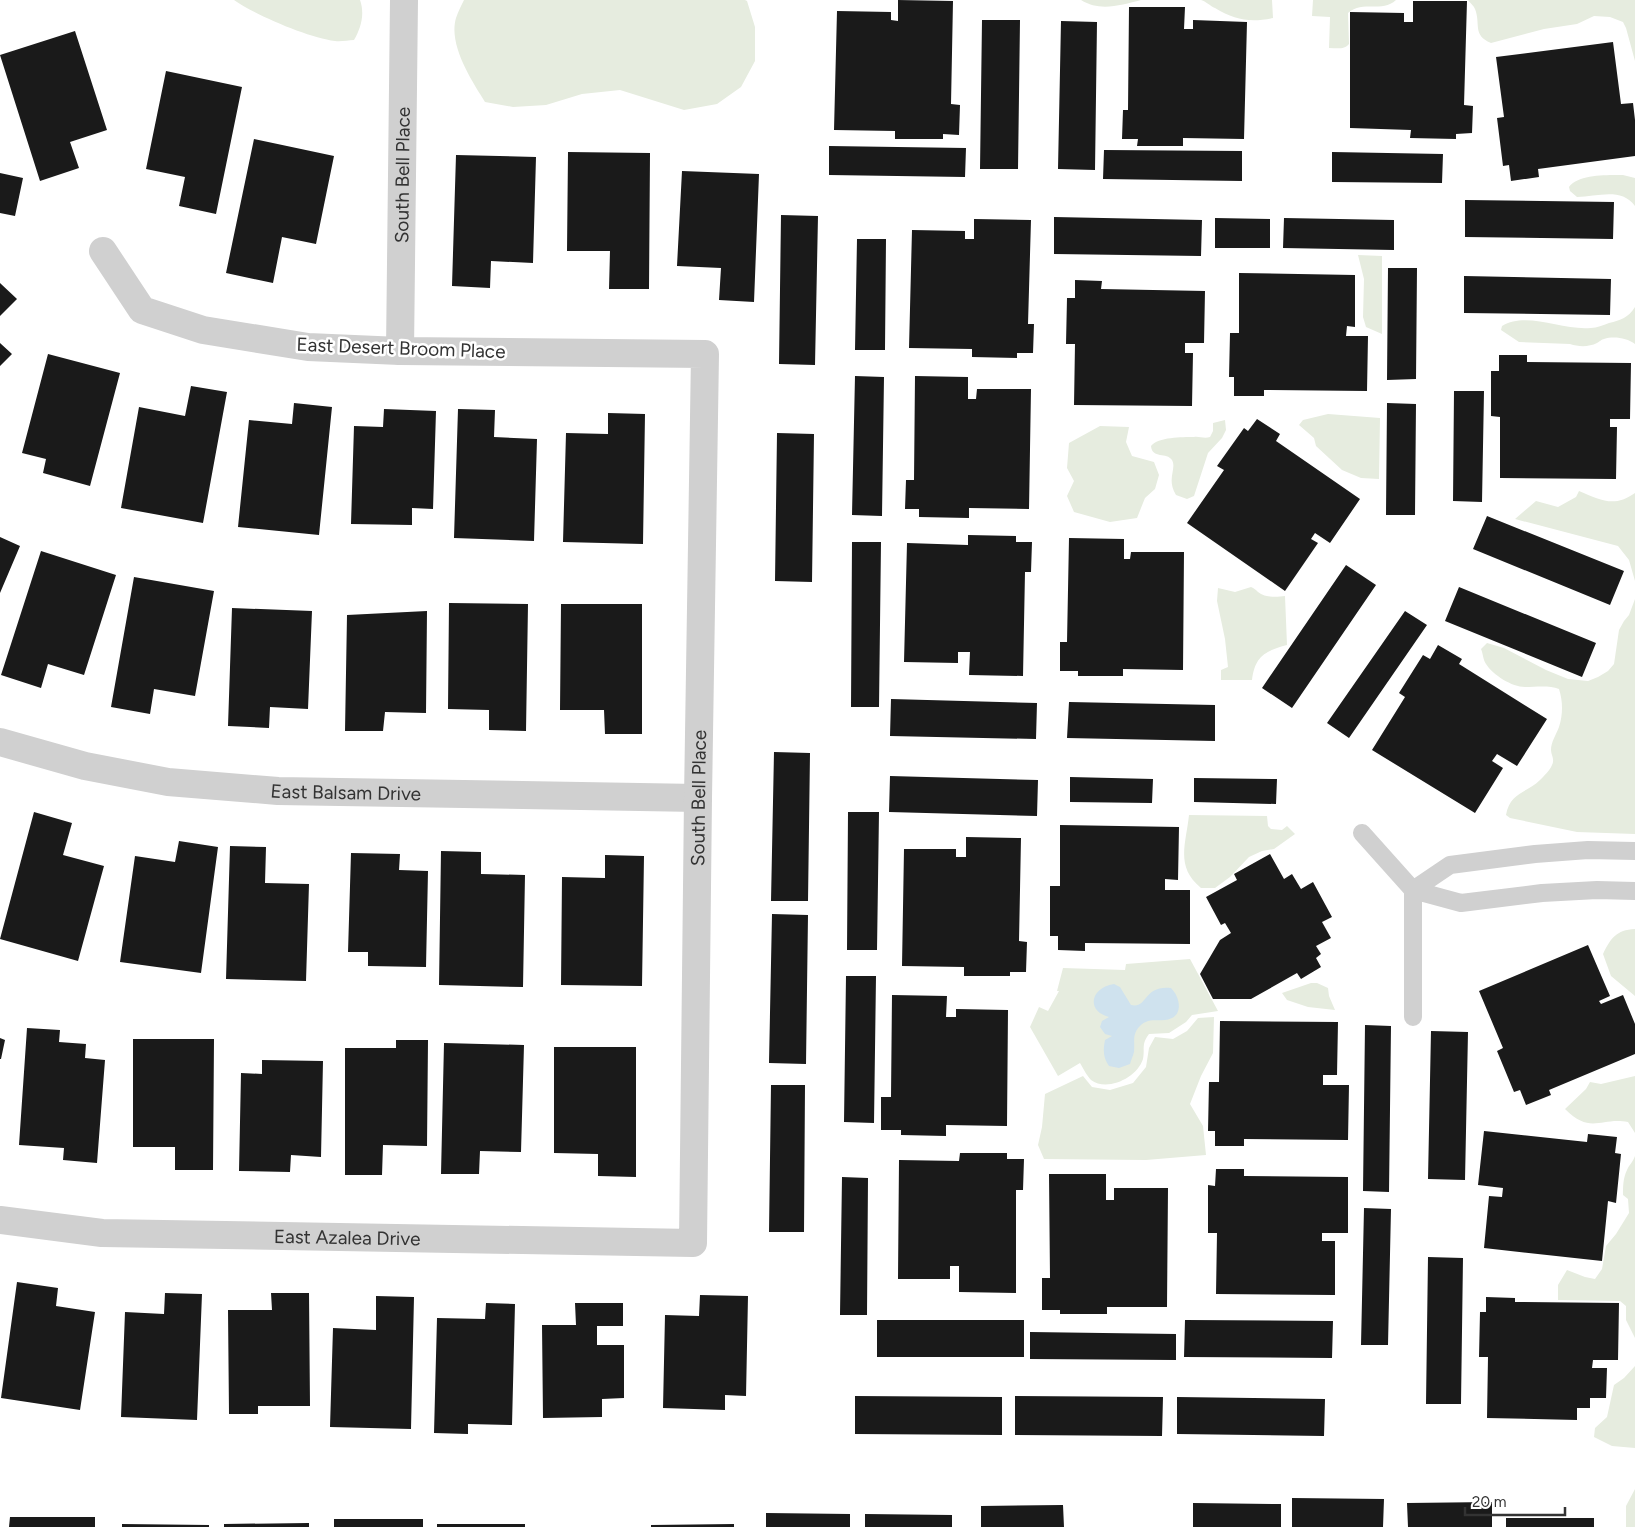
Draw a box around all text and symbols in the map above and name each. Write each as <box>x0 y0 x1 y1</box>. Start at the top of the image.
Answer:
street label: South Bell Place <box>390 107 414 243</box>
street label: East Desert Broom Place <box>296 333 506 363</box>
street label: South Bell Place <box>686 730 711 866</box>
street label: East Balsam Drive <box>270 779 421 805</box>
street label: East Azalea Drive <box>274 1224 421 1250</box>
scale bar <box>1465 1484 1565 1516</box>
text: 20 m <box>1472 1493 1506 1511</box>

